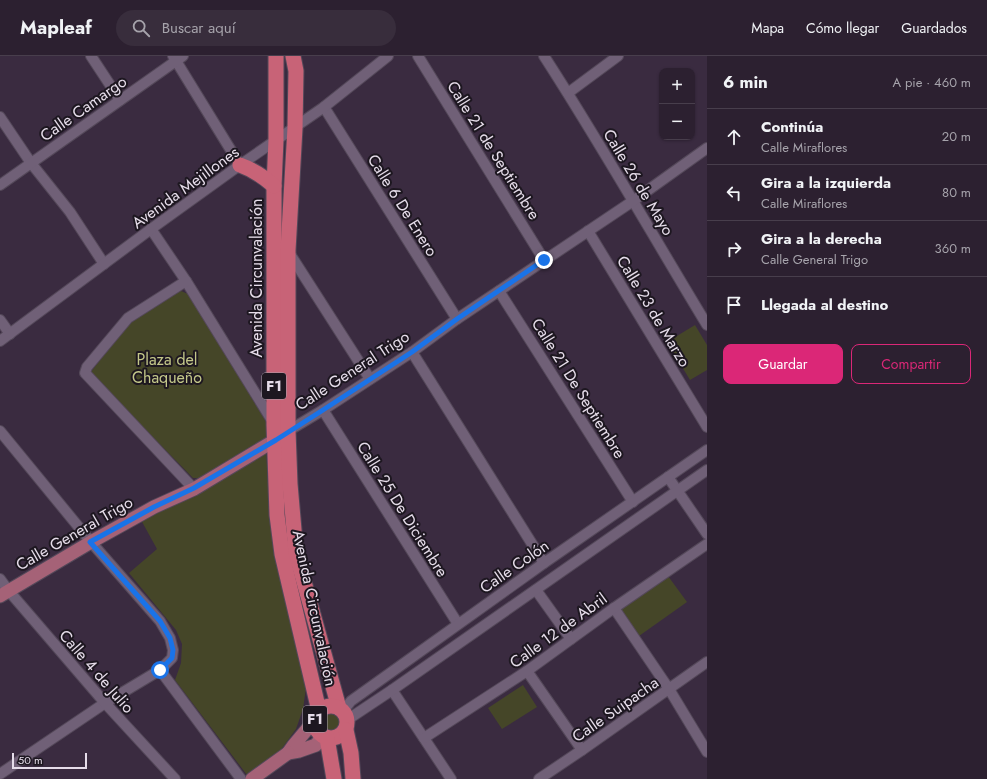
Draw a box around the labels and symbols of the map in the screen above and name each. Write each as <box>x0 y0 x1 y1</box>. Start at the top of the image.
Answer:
street label: Calle Camargo <box>35 70 131 147</box>
street label: Calle 21 de Septiembre <box>441 76 546 224</box>
street label: Calle 26 de Mayo <box>598 125 680 240</box>
street label: Avenida Mejillones <box>127 141 244 234</box>
street label: Calle 6 De Enero <box>362 150 443 261</box>
street label: Avenida Circunvalación <box>245 199 268 357</box>
route end <box>535 251 553 269</box>
street label: Calle 23 de Marzo <box>611 251 696 372</box>
street label: Calle 21 De Septiembre <box>526 314 631 463</box>
street label: Calle General Trigo <box>291 325 414 416</box>
park label: Plaza del Chaqueño <box>132 348 202 389</box>
road number: F1 <box>262 373 286 399</box>
street label: Calle 25 De Diciembre <box>351 437 454 582</box>
street label: Calle General Trigo <box>11 490 137 576</box>
street label: Avenida Circunvalación <box>287 528 342 688</box>
street label: Calle Colón <box>475 534 553 599</box>
street label: Calle 12 de Abril <box>505 587 612 674</box>
street label: Calle 4 de Julio <box>54 624 140 718</box>
route start <box>151 661 169 679</box>
street label: Calle Suipacha <box>567 671 663 748</box>
road number: F1 <box>303 706 327 732</box>
scale bar <box>12 751 87 770</box>

